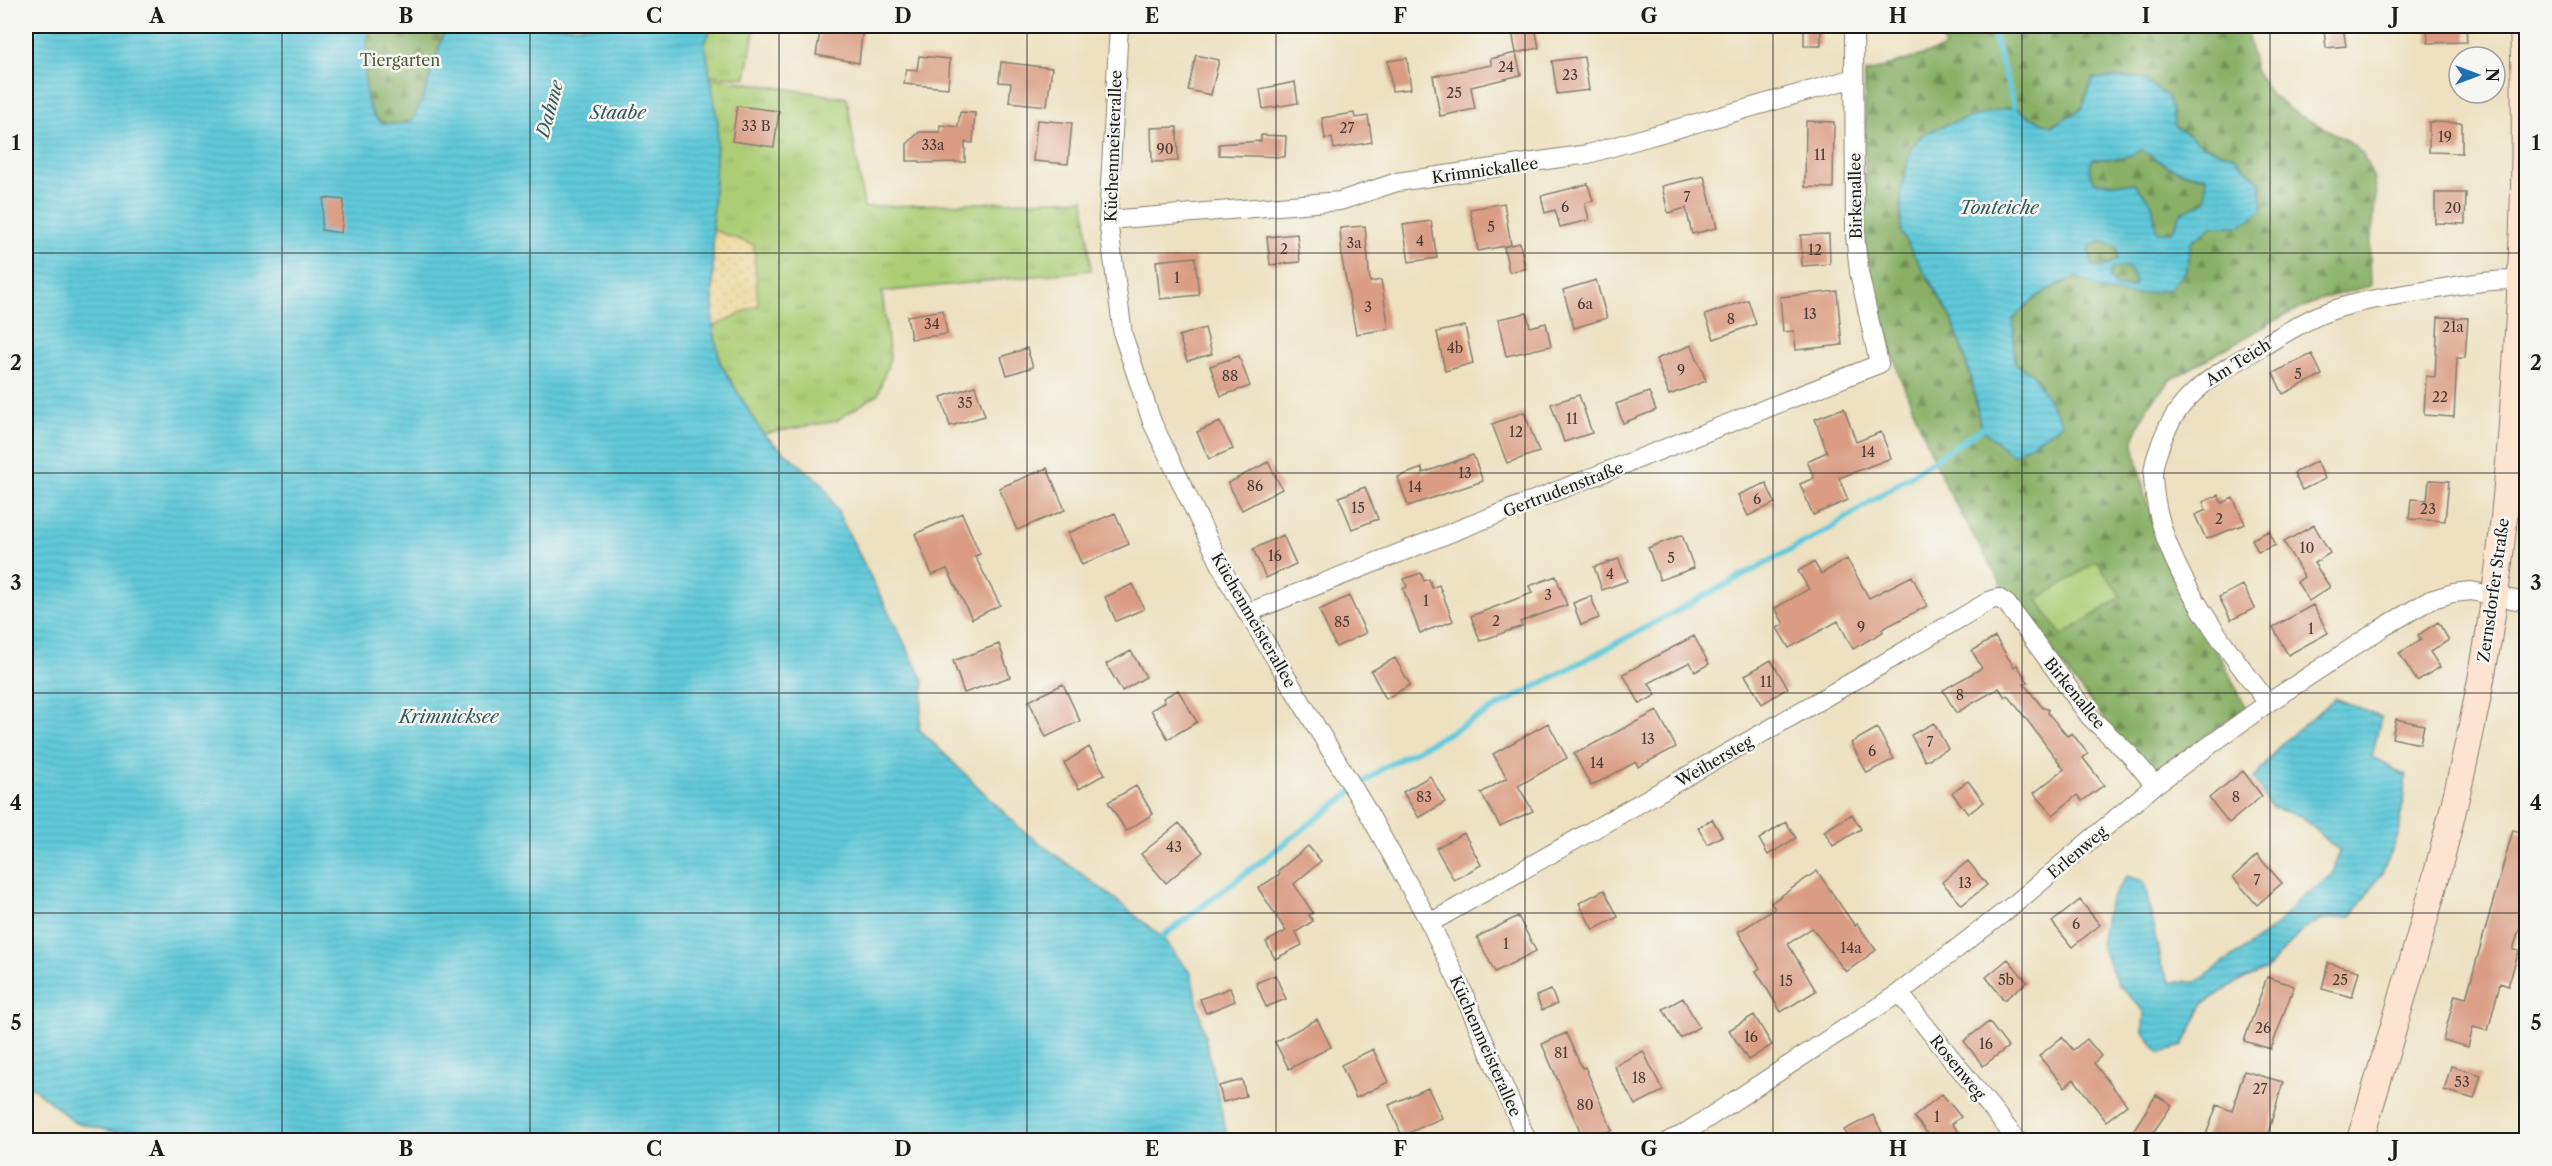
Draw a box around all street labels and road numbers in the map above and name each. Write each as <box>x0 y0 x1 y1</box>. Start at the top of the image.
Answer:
street label: Küchenmeisterallee <box>1100 70 1126 222</box>
street label: Krimnickallee <box>1431 153 1539 187</box>
street label: Birkenallee <box>1844 153 1866 239</box>
street label: Am Teich <box>2201 334 2274 390</box>
street label: Gertrudenstraße <box>1500 457 1626 521</box>
street label: Zernsdorfer Straße <box>2473 517 2513 663</box>
street label: Küchenmeisterallee <box>1207 549 1301 691</box>
street label: Birkenallee <box>2040 653 2110 733</box>
street label: Weihersteg <box>1671 731 1757 792</box>
street label: Erlenweg <box>2043 821 2111 883</box>
street label: Küchenmeisterallee <box>1446 972 1526 1120</box>
street label: Rosenweg <box>1926 1031 1990 1104</box>

